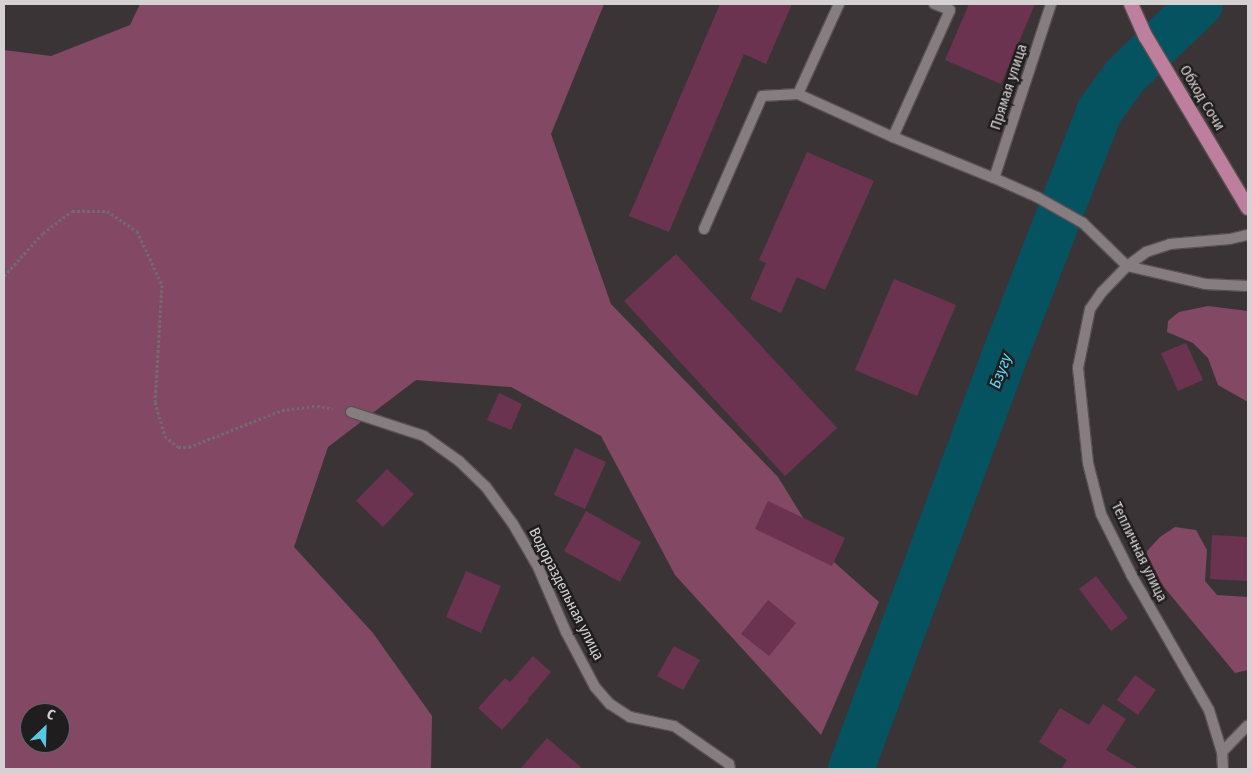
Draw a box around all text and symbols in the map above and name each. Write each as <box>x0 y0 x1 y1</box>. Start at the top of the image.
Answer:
street label: Прямая улица <box>987 42 1031 132</box>
street label: Обход Сочи <box>1175 62 1229 134</box>
water label: Бзугу <box>986 351 1016 391</box>
street label: Тепличная улица <box>1107 499 1171 605</box>
street label: Водораздельная улица <box>525 525 607 663</box>
north arrow <box>20 703 70 753</box>
text: С <box>44 705 58 724</box>

